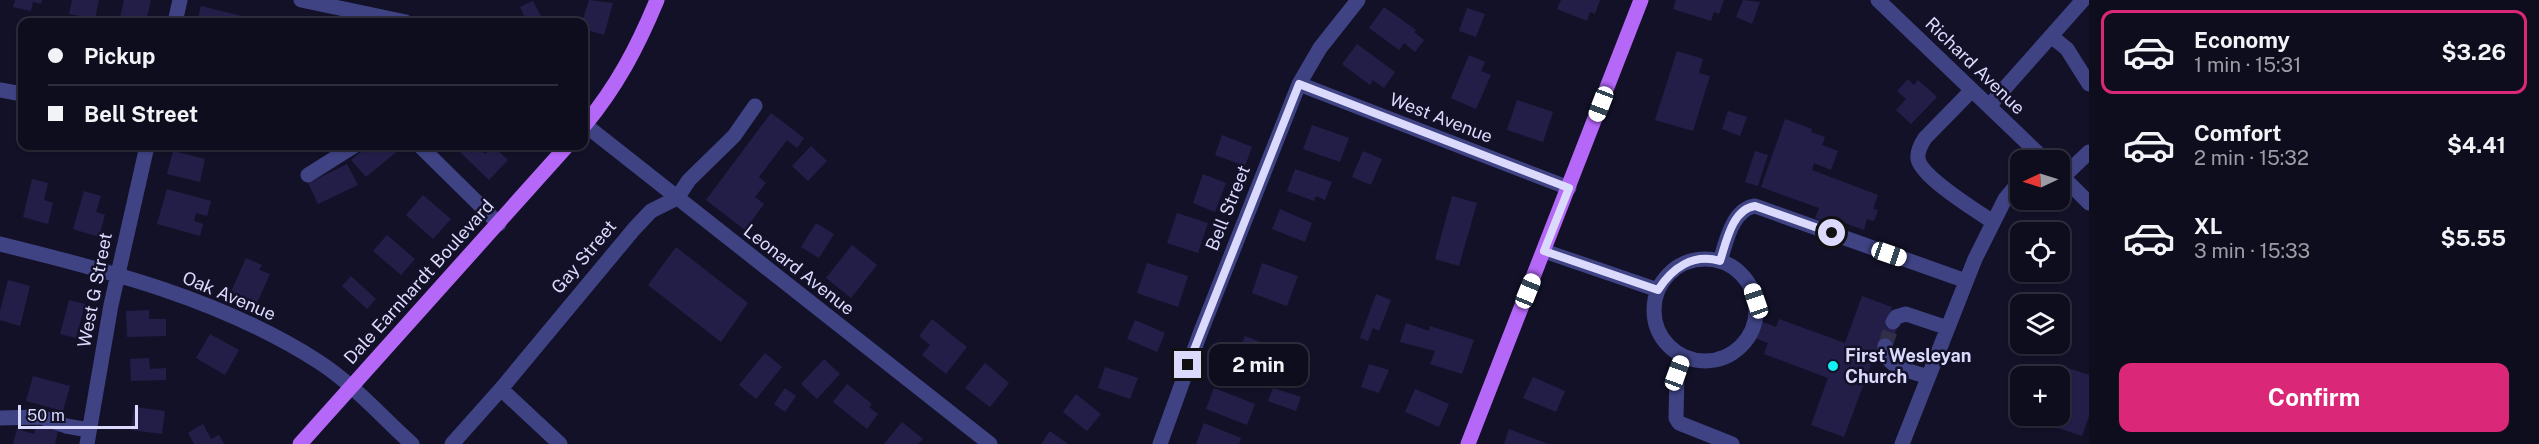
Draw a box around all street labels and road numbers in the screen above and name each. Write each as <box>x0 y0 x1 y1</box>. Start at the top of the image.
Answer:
street label: Richard Avenue <box>1921 13 2030 118</box>
street label: West Avenue <box>1387 88 1496 147</box>
street label: Bell Street <box>1201 162 1254 253</box>
street label: Dale Earnhardt Boulevard <box>339 195 498 368</box>
street label: Gay Street <box>547 216 620 298</box>
street label: Leonard Avenue <box>740 220 859 319</box>
street label: West G Street <box>73 231 116 349</box>
street label: Oak Avenue <box>179 266 279 325</box>

